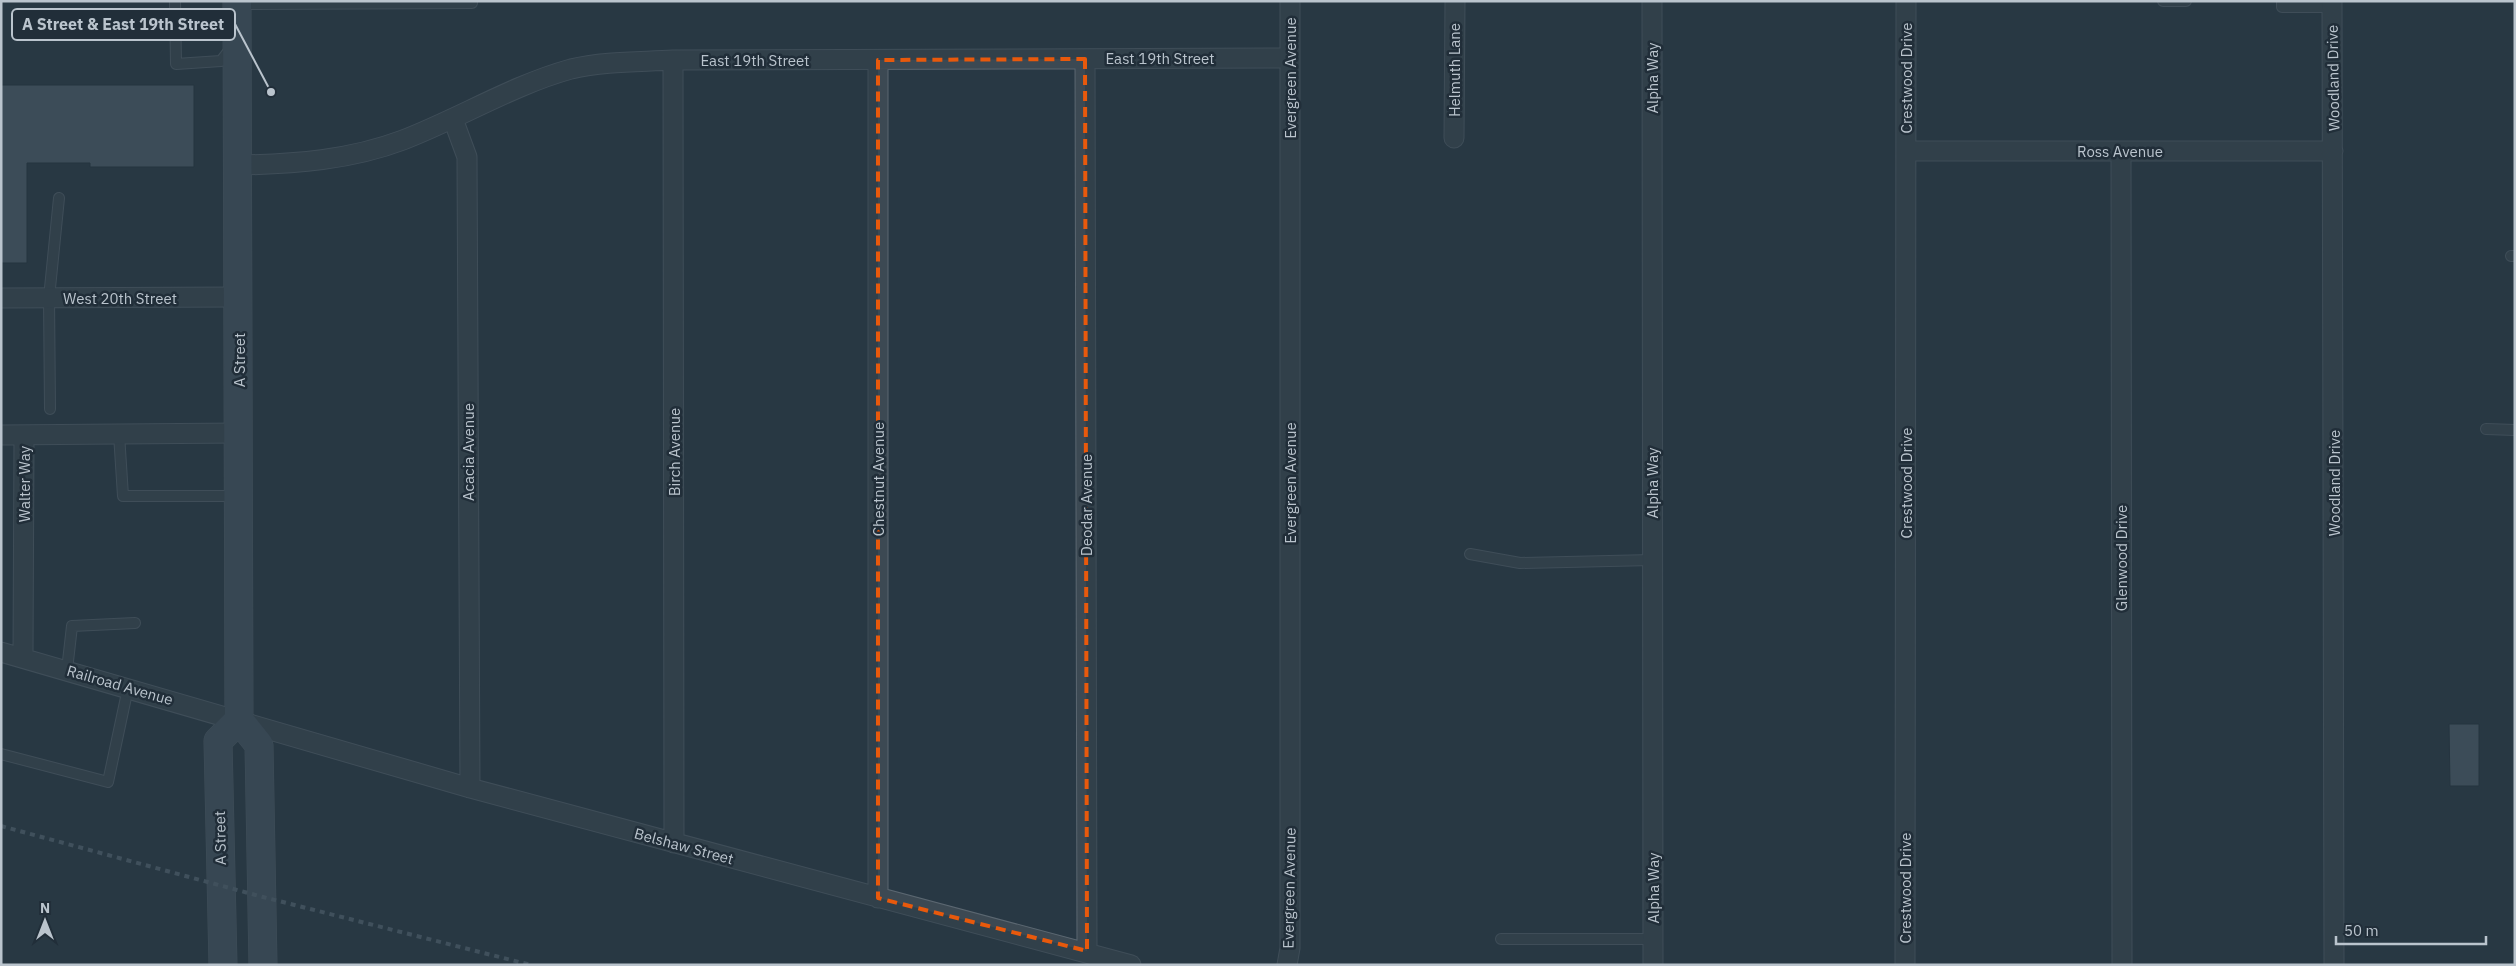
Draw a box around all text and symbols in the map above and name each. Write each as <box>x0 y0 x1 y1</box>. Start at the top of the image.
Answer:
callout: A Street & East 19th Street <box>12 9 235 40</box>
text: A Street & East 19th Street <box>22 14 224 34</box>
street label: Evergreen Avenue <box>1281 17 1300 139</box>
street label: Helmuth Lane <box>1445 23 1464 117</box>
street label: Crestwood Drive <box>1897 23 1916 133</box>
street label: Woodland Drive <box>2323 25 2343 131</box>
street label: Alpha Way <box>1643 42 1662 114</box>
street label: East 19th Street <box>1105 49 1215 68</box>
street label: East 19th Street <box>700 51 810 70</box>
street label: Ross Avenue <box>2077 142 2163 161</box>
street label: West 20th Street <box>63 289 177 308</box>
street label: A Street <box>230 333 249 387</box>
street label: Acacia Avenue <box>459 403 478 501</box>
street label: Birch Avenue <box>665 408 684 496</box>
street label: Chestnut Avenue <box>869 422 888 536</box>
street label: Evergreen Avenue <box>1281 422 1300 544</box>
street label: Crestwood Drive <box>1897 428 1916 538</box>
street label: Woodland Drive <box>2325 430 2344 536</box>
street label: Walter Way <box>15 445 34 522</box>
street label: Alpha Way <box>1643 447 1662 519</box>
street label: Deodar Avenue <box>1077 454 1096 556</box>
street label: Glenwood Drive <box>2112 505 2131 611</box>
street label: Railroad Avenue <box>65 661 175 709</box>
street label: A Street <box>210 811 230 865</box>
street label: Belshaw Street <box>632 824 736 868</box>
street label: Evergreen Avenue <box>1278 827 1300 949</box>
street label: Crestwood Drive <box>1896 833 1915 943</box>
street label: Alpha Way <box>1644 852 1663 924</box>
north arrow <box>20 896 70 946</box>
text: N <box>40 899 50 917</box>
scale bar <box>2336 914 2486 946</box>
text: 50 m <box>2344 921 2379 940</box>

